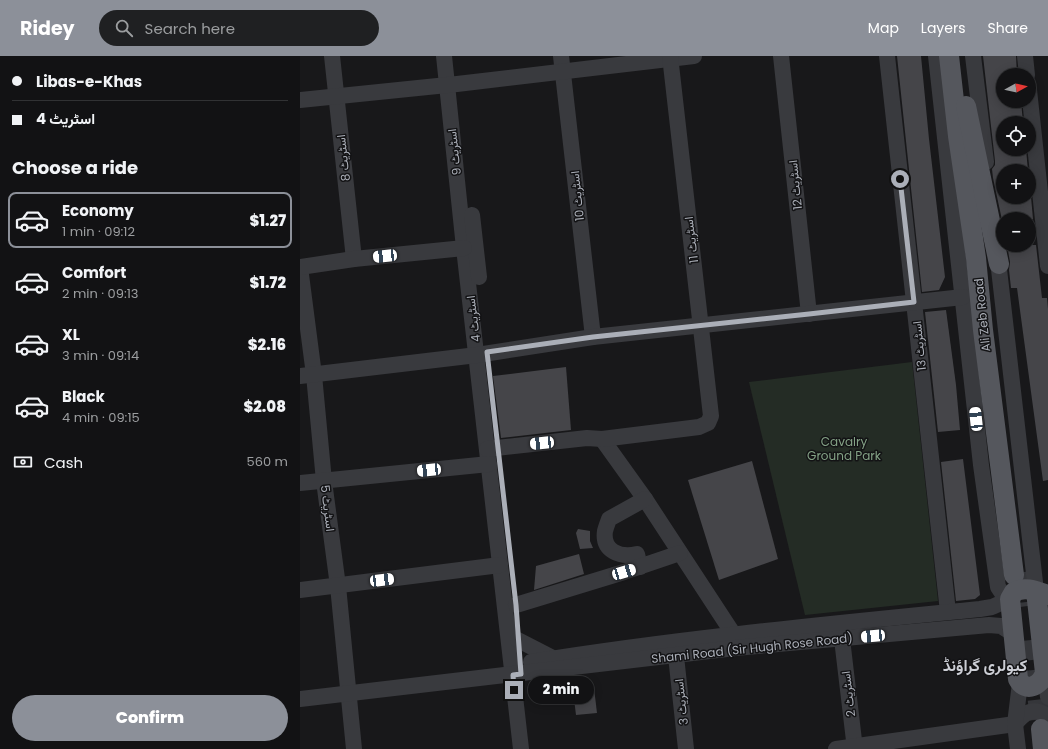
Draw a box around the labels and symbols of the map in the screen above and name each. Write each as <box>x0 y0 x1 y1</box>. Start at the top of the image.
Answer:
north arrow <box>996 68 1036 108</box>
street label: اسٹریٹ 9 <box>443 128 465 176</box>
street label: اسٹریٹ 8 <box>332 134 354 182</box>
street label: اسٹریٹ 12 <box>784 159 806 211</box>
street label: اسٹریٹ 10 <box>566 170 588 222</box>
route start <box>891 170 909 188</box>
street label: اسٹریٹ 11 <box>680 216 702 264</box>
car <box>372 249 398 263</box>
street label: Ali Zeb Road <box>970 277 994 353</box>
street label: اسٹریٹ 4 <box>462 295 484 343</box>
street label: اسٹریٹ 13 <box>908 320 930 372</box>
car <box>969 406 983 432</box>
park label: Cavalry Ground Park <box>807 433 882 464</box>
car <box>529 436 555 450</box>
car <box>416 463 442 477</box>
street label: اسٹریٹ 5 <box>317 484 339 532</box>
car <box>611 563 637 581</box>
car <box>369 573 395 587</box>
street label: Shami Road (Sir Hugh Rose Road) <box>650 629 854 667</box>
car <box>861 629 885 643</box>
district label: کیولری گراؤنڈ <box>943 654 1027 677</box>
street label: اسٹریٹ 2 <box>837 670 859 718</box>
callout: 2 min <box>528 676 594 704</box>
street label: اسٹریٹ 3 <box>670 678 692 726</box>
route end <box>505 681 523 699</box>

